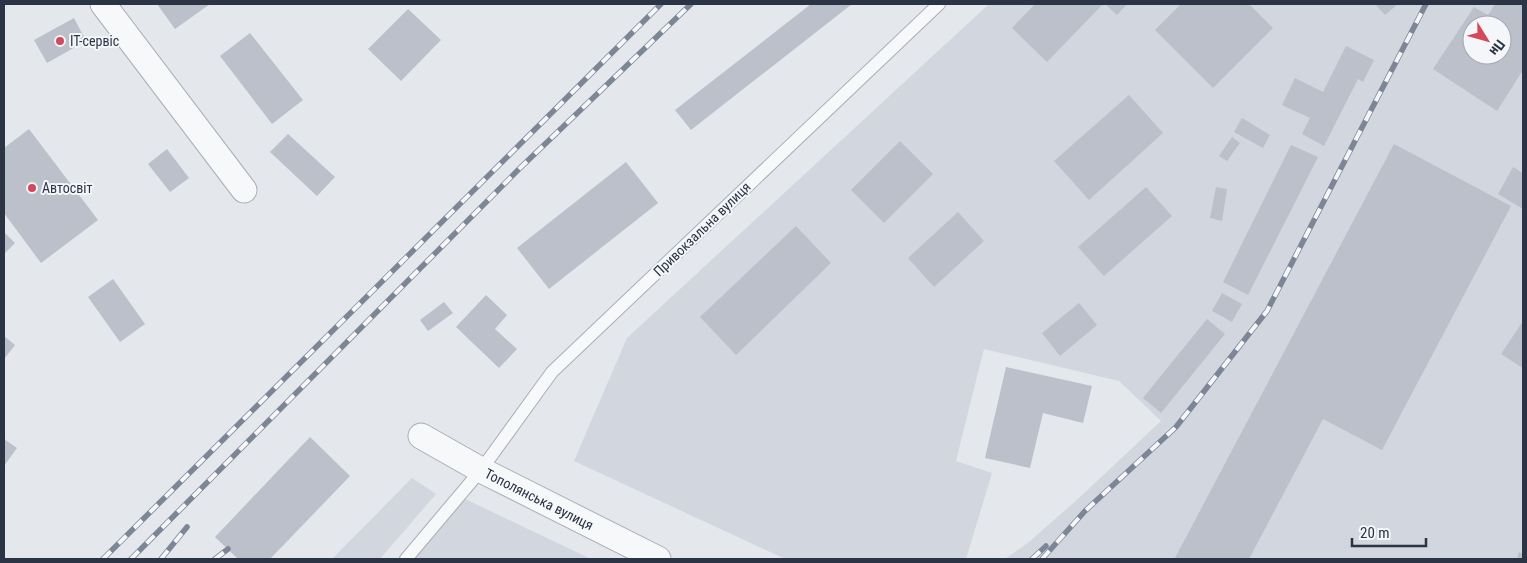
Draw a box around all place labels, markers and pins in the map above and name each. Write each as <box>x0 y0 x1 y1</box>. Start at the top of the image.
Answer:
place label: IT-сервіс <box>70 33 119 49</box>
marker: IT-сервіс <box>54 35 66 47</box>
place label: Автосвіт <box>42 180 92 196</box>
marker: Автосвіт <box>26 182 38 194</box>

